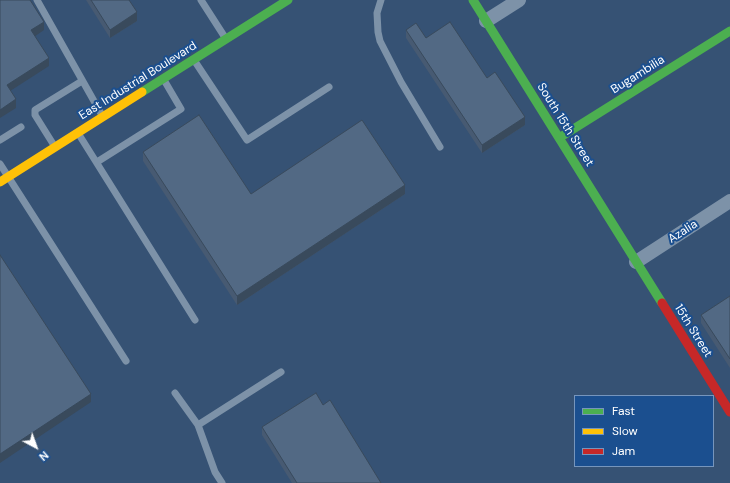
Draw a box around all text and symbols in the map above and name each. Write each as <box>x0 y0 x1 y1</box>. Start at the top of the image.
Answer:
street label: East Industrial Boulevard <box>77 39 199 123</box>
street label: Bugambilia <box>609 53 667 97</box>
street label: South 15th Street <box>534 81 596 169</box>
street label: Azalia <box>666 217 700 247</box>
street label: 15th Street <box>671 302 715 360</box>
legend <box>574 395 714 467</box>
text: Fast <box>612 403 635 419</box>
text: Slow <box>612 423 638 439</box>
north arrow <box>16 427 56 467</box>
text: Jam <box>612 443 635 459</box>
text: N <box>36 448 51 464</box>

